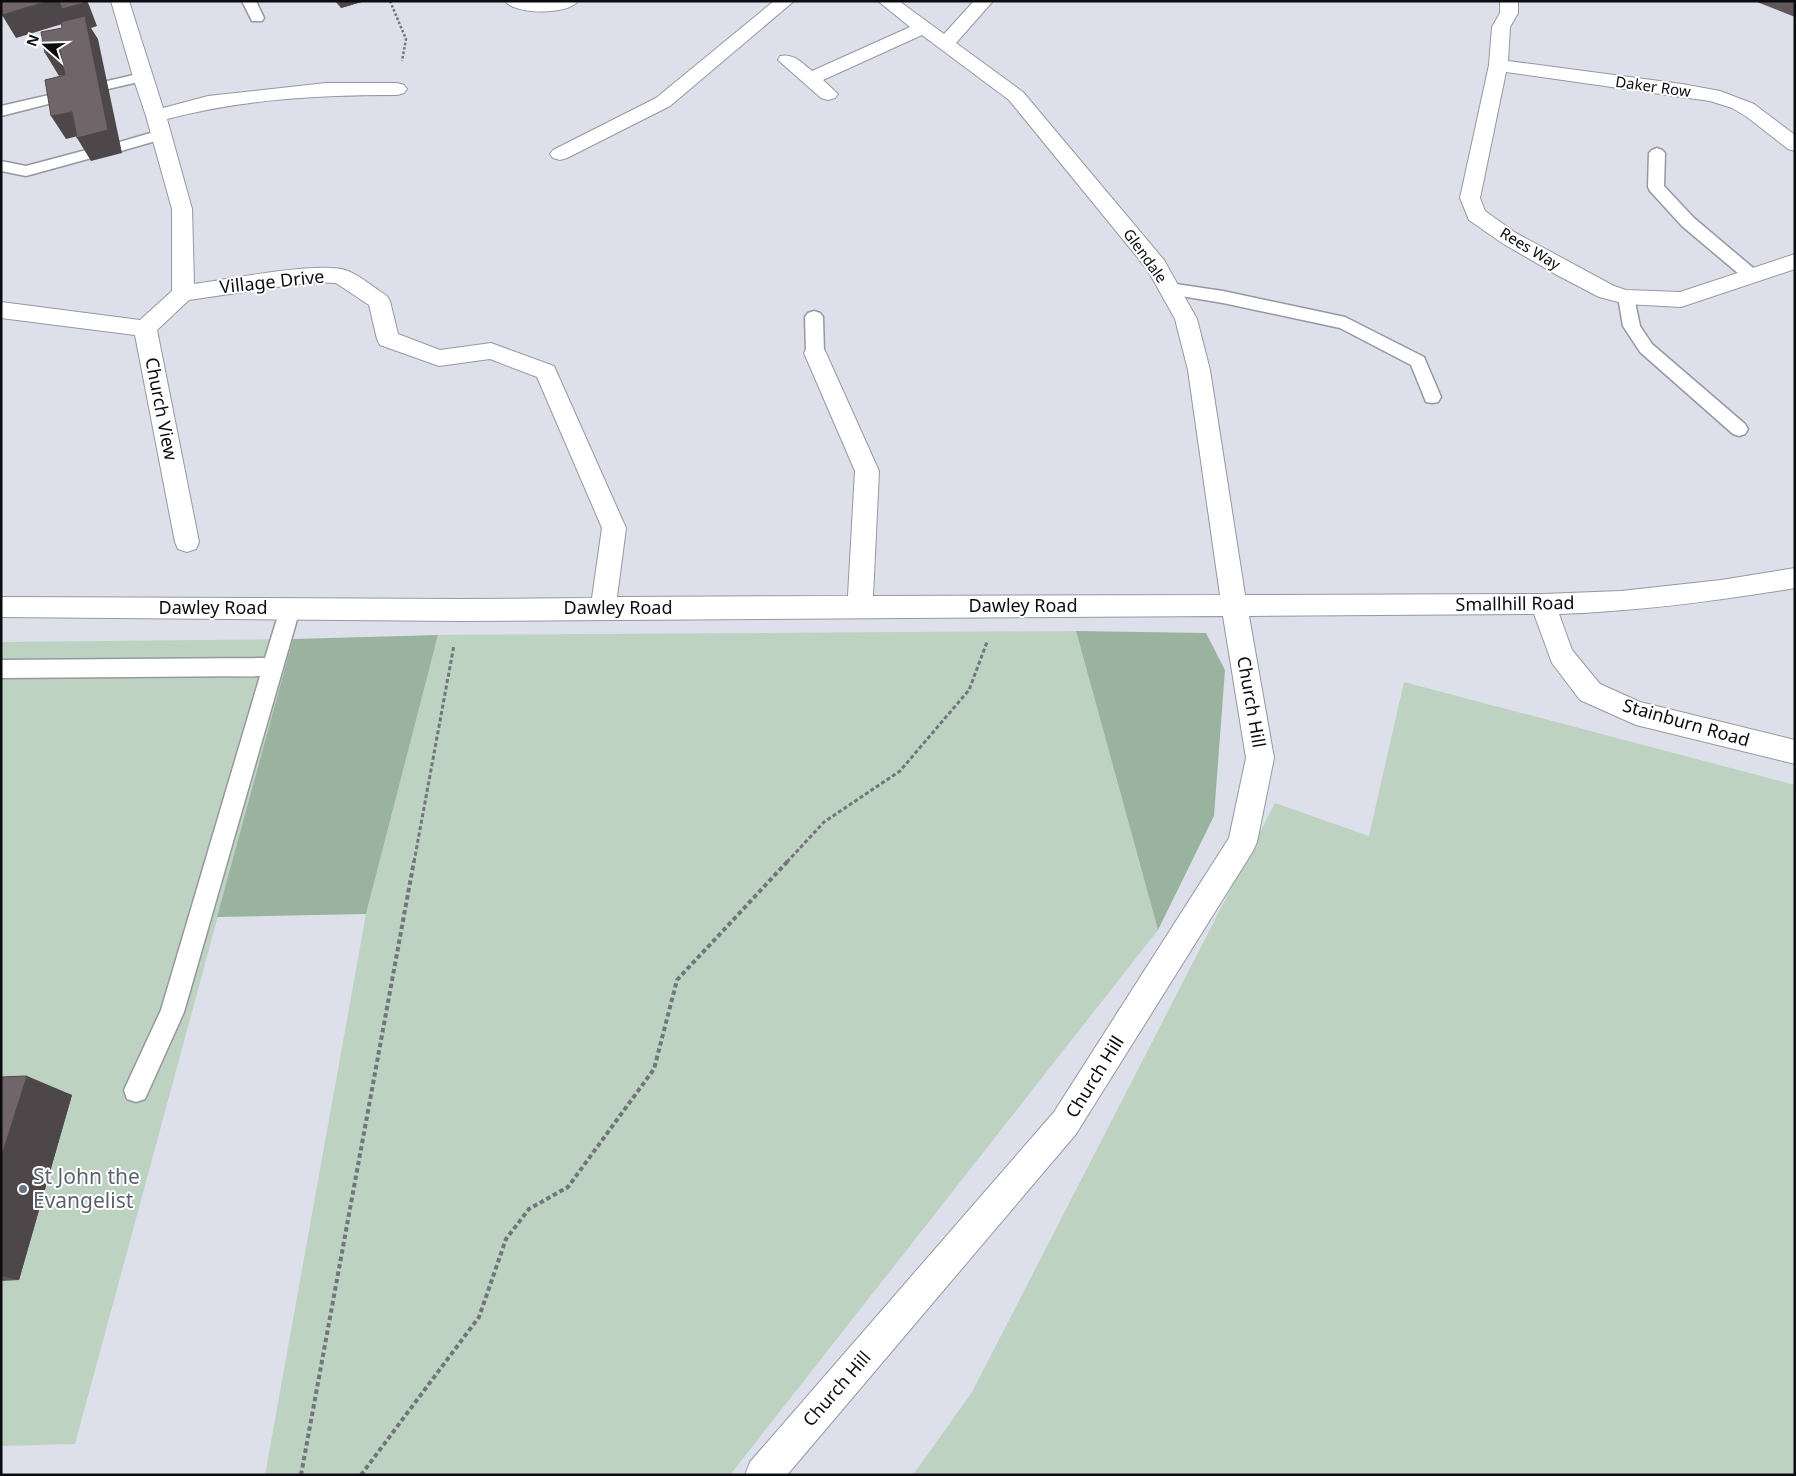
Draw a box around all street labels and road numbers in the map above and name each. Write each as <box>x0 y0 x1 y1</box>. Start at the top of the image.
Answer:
street label: Daker Row <box>1614 71 1692 101</box>
street label: Rees Way <box>1497 222 1565 274</box>
street label: Glendale <box>1119 224 1172 287</box>
street label: Village Drive <box>218 264 325 298</box>
street label: Church View <box>140 355 184 462</box>
street label: Smallhill Road <box>1455 590 1575 616</box>
street label: Dawley Road <box>969 593 1077 617</box>
street label: Dawley Road <box>159 595 267 619</box>
street label: Dawley Road <box>564 595 672 619</box>
street label: Church Hill <box>1232 654 1272 749</box>
street label: Stainburn Road <box>1620 692 1753 752</box>
street label: Church Hill <box>1059 1031 1129 1122</box>
street label: Church Hill <box>797 1346 876 1431</box>

